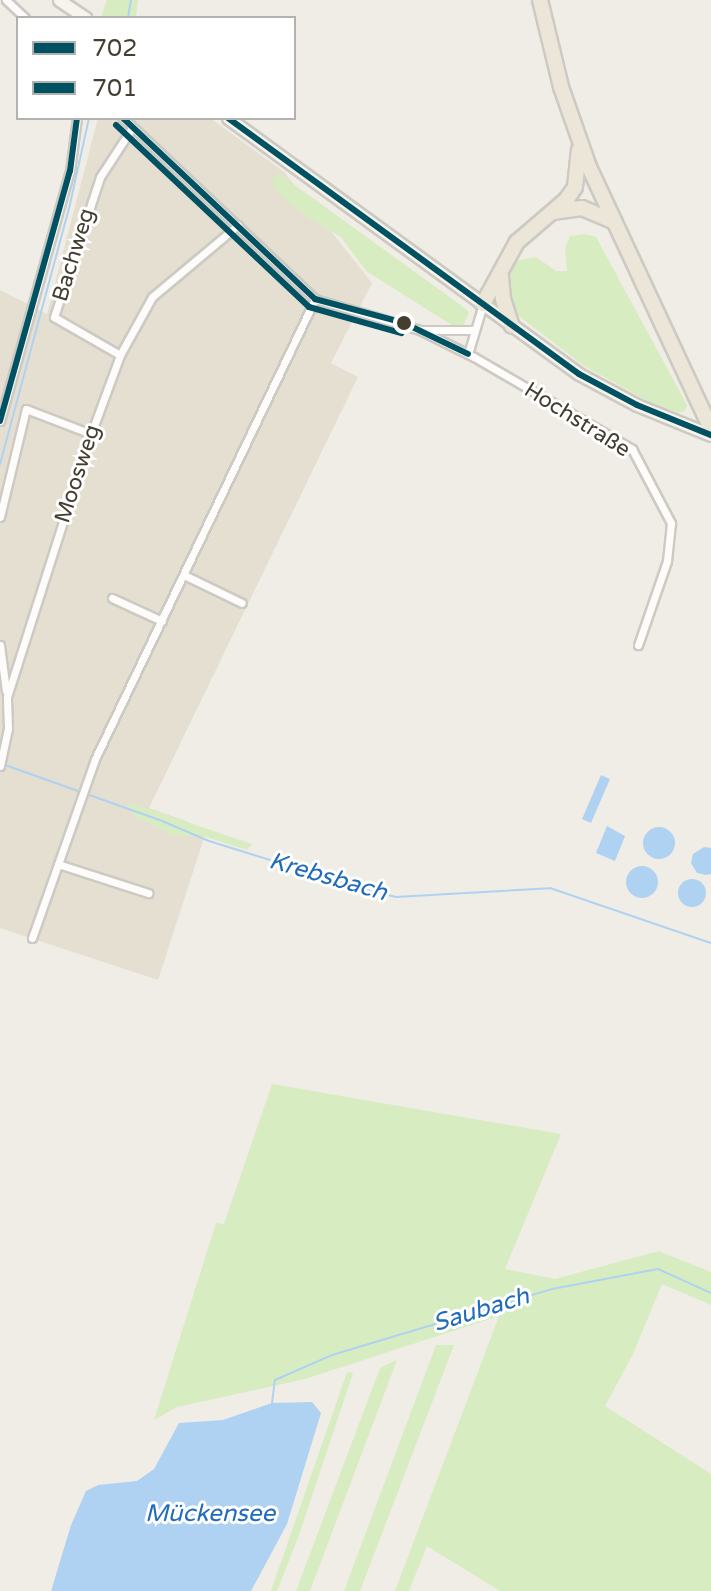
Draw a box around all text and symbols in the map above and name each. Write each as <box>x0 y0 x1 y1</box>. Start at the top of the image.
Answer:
legend <box>16 16 296 120</box>
text: 702 <box>92 34 137 63</box>
text: 701 <box>92 74 137 103</box>
street label: Bachweg <box>47 205 101 305</box>
unlabelled marker <box>396 315 412 331</box>
street label: Hochstraße <box>519 377 635 463</box>
street label: Moosweg <box>50 422 106 526</box>
water label: Krebsbach <box>266 846 390 908</box>
water label: Saubach <box>430 1282 532 1338</box>
water label: Mückensee <box>145 1500 275 1528</box>

